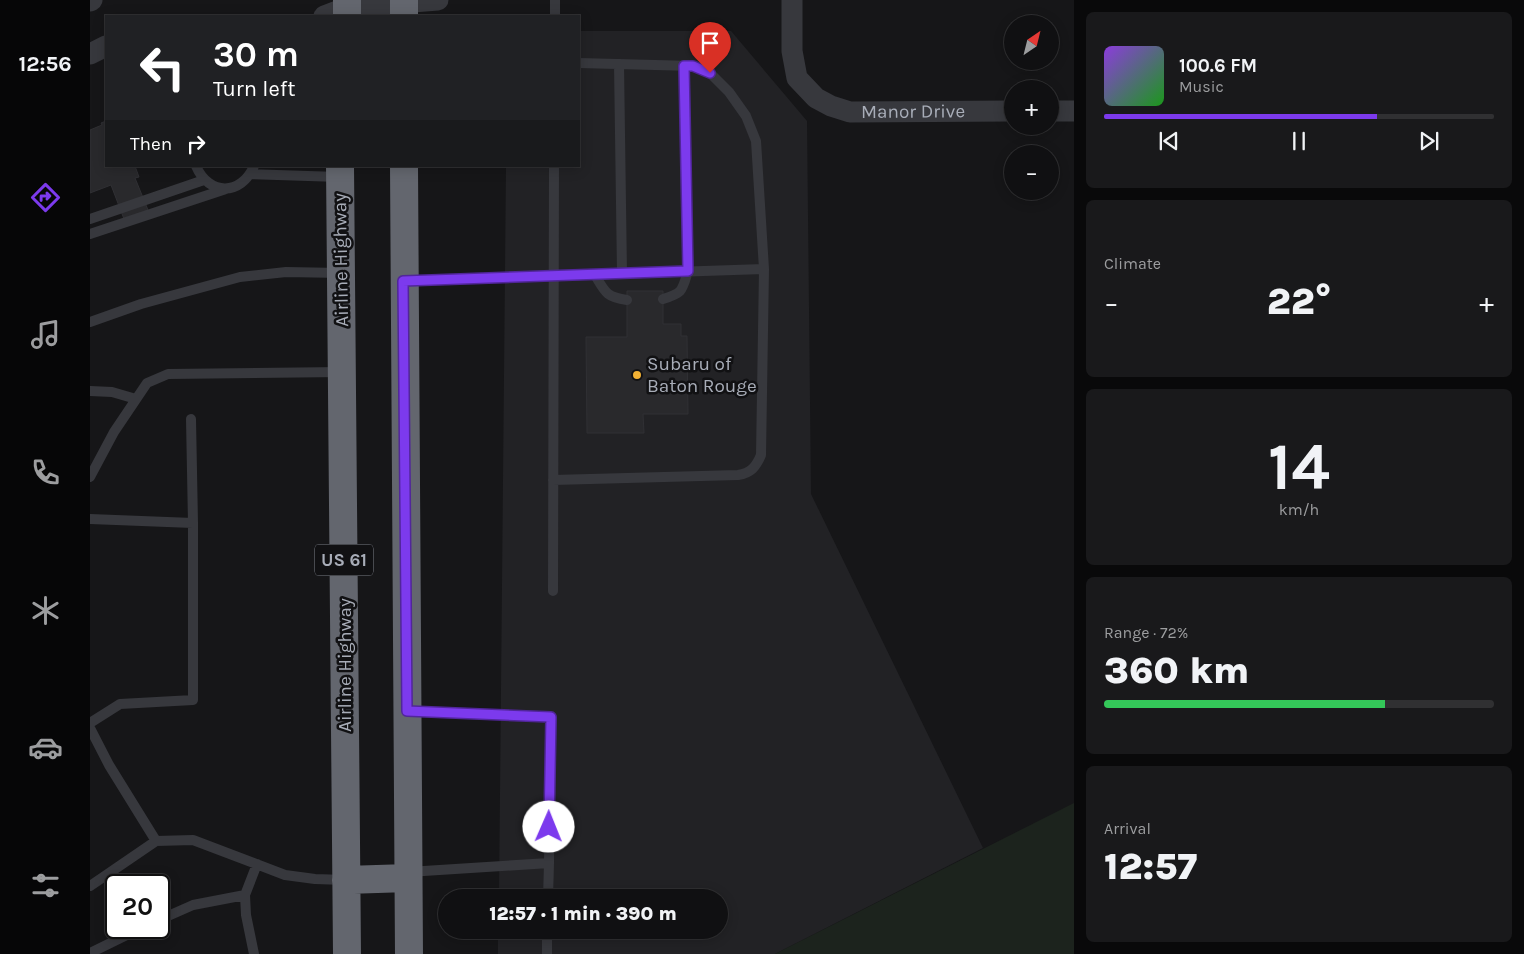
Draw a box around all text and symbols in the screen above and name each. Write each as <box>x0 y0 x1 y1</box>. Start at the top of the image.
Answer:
north arrow <box>1004 15 1059 70</box>
map controls <box>1004 15 1059 200</box>
pin <box>689 22 731 73</box>
icon: arrive <box>696 29 724 57</box>
text: 30 m <box>213 34 299 75</box>
icon: left <box>130 35 195 100</box>
text: 12:56 <box>18 51 72 77</box>
text: 100.6 FM <box>1179 55 1257 77</box>
text: Turn left <box>213 76 296 102</box>
text: Music <box>1179 77 1224 96</box>
button: + <box>1004 80 1059 135</box>
street label: Manor Drive <box>861 100 965 123</box>
icon: previous <box>1155 127 1183 155</box>
icon: pause <box>1285 127 1313 155</box>
icon: next <box>1415 127 1443 155</box>
icon: right <box>182 130 210 158</box>
text: Then <box>130 133 172 155</box>
button: − <box>1004 145 1059 200</box>
icon: directions <box>28 180 63 215</box>
street label: Airline Highway <box>329 193 353 327</box>
text: Climate <box>1104 254 1161 273</box>
text: 22° <box>1267 279 1331 324</box>
text: − <box>1104 286 1119 319</box>
text: + <box>1479 286 1494 319</box>
icon: music <box>28 317 63 352</box>
place label: Subaru of Baton Rouge <box>647 353 757 397</box>
marker: Subaru of Baton Rouge <box>631 369 643 381</box>
text: 14 <box>1268 429 1330 505</box>
icon: phone <box>28 455 63 490</box>
text: km/h <box>1279 500 1319 519</box>
road number: US 61 <box>315 544 373 576</box>
icon: climate <box>28 593 63 628</box>
street label: Airline Highway <box>334 598 356 732</box>
text: Range · 72% <box>1104 623 1188 642</box>
text: 360 km <box>1104 648 1249 693</box>
icon: car <box>28 730 63 765</box>
position arrow <box>522 800 574 852</box>
text: Arrival <box>1104 819 1151 838</box>
text: 12:57 <box>1104 844 1197 889</box>
icon: filters <box>28 868 63 903</box>
speed limit sign: 20 <box>105 874 170 939</box>
text: 12:57 · 1 min · 390 m <box>489 903 677 925</box>

